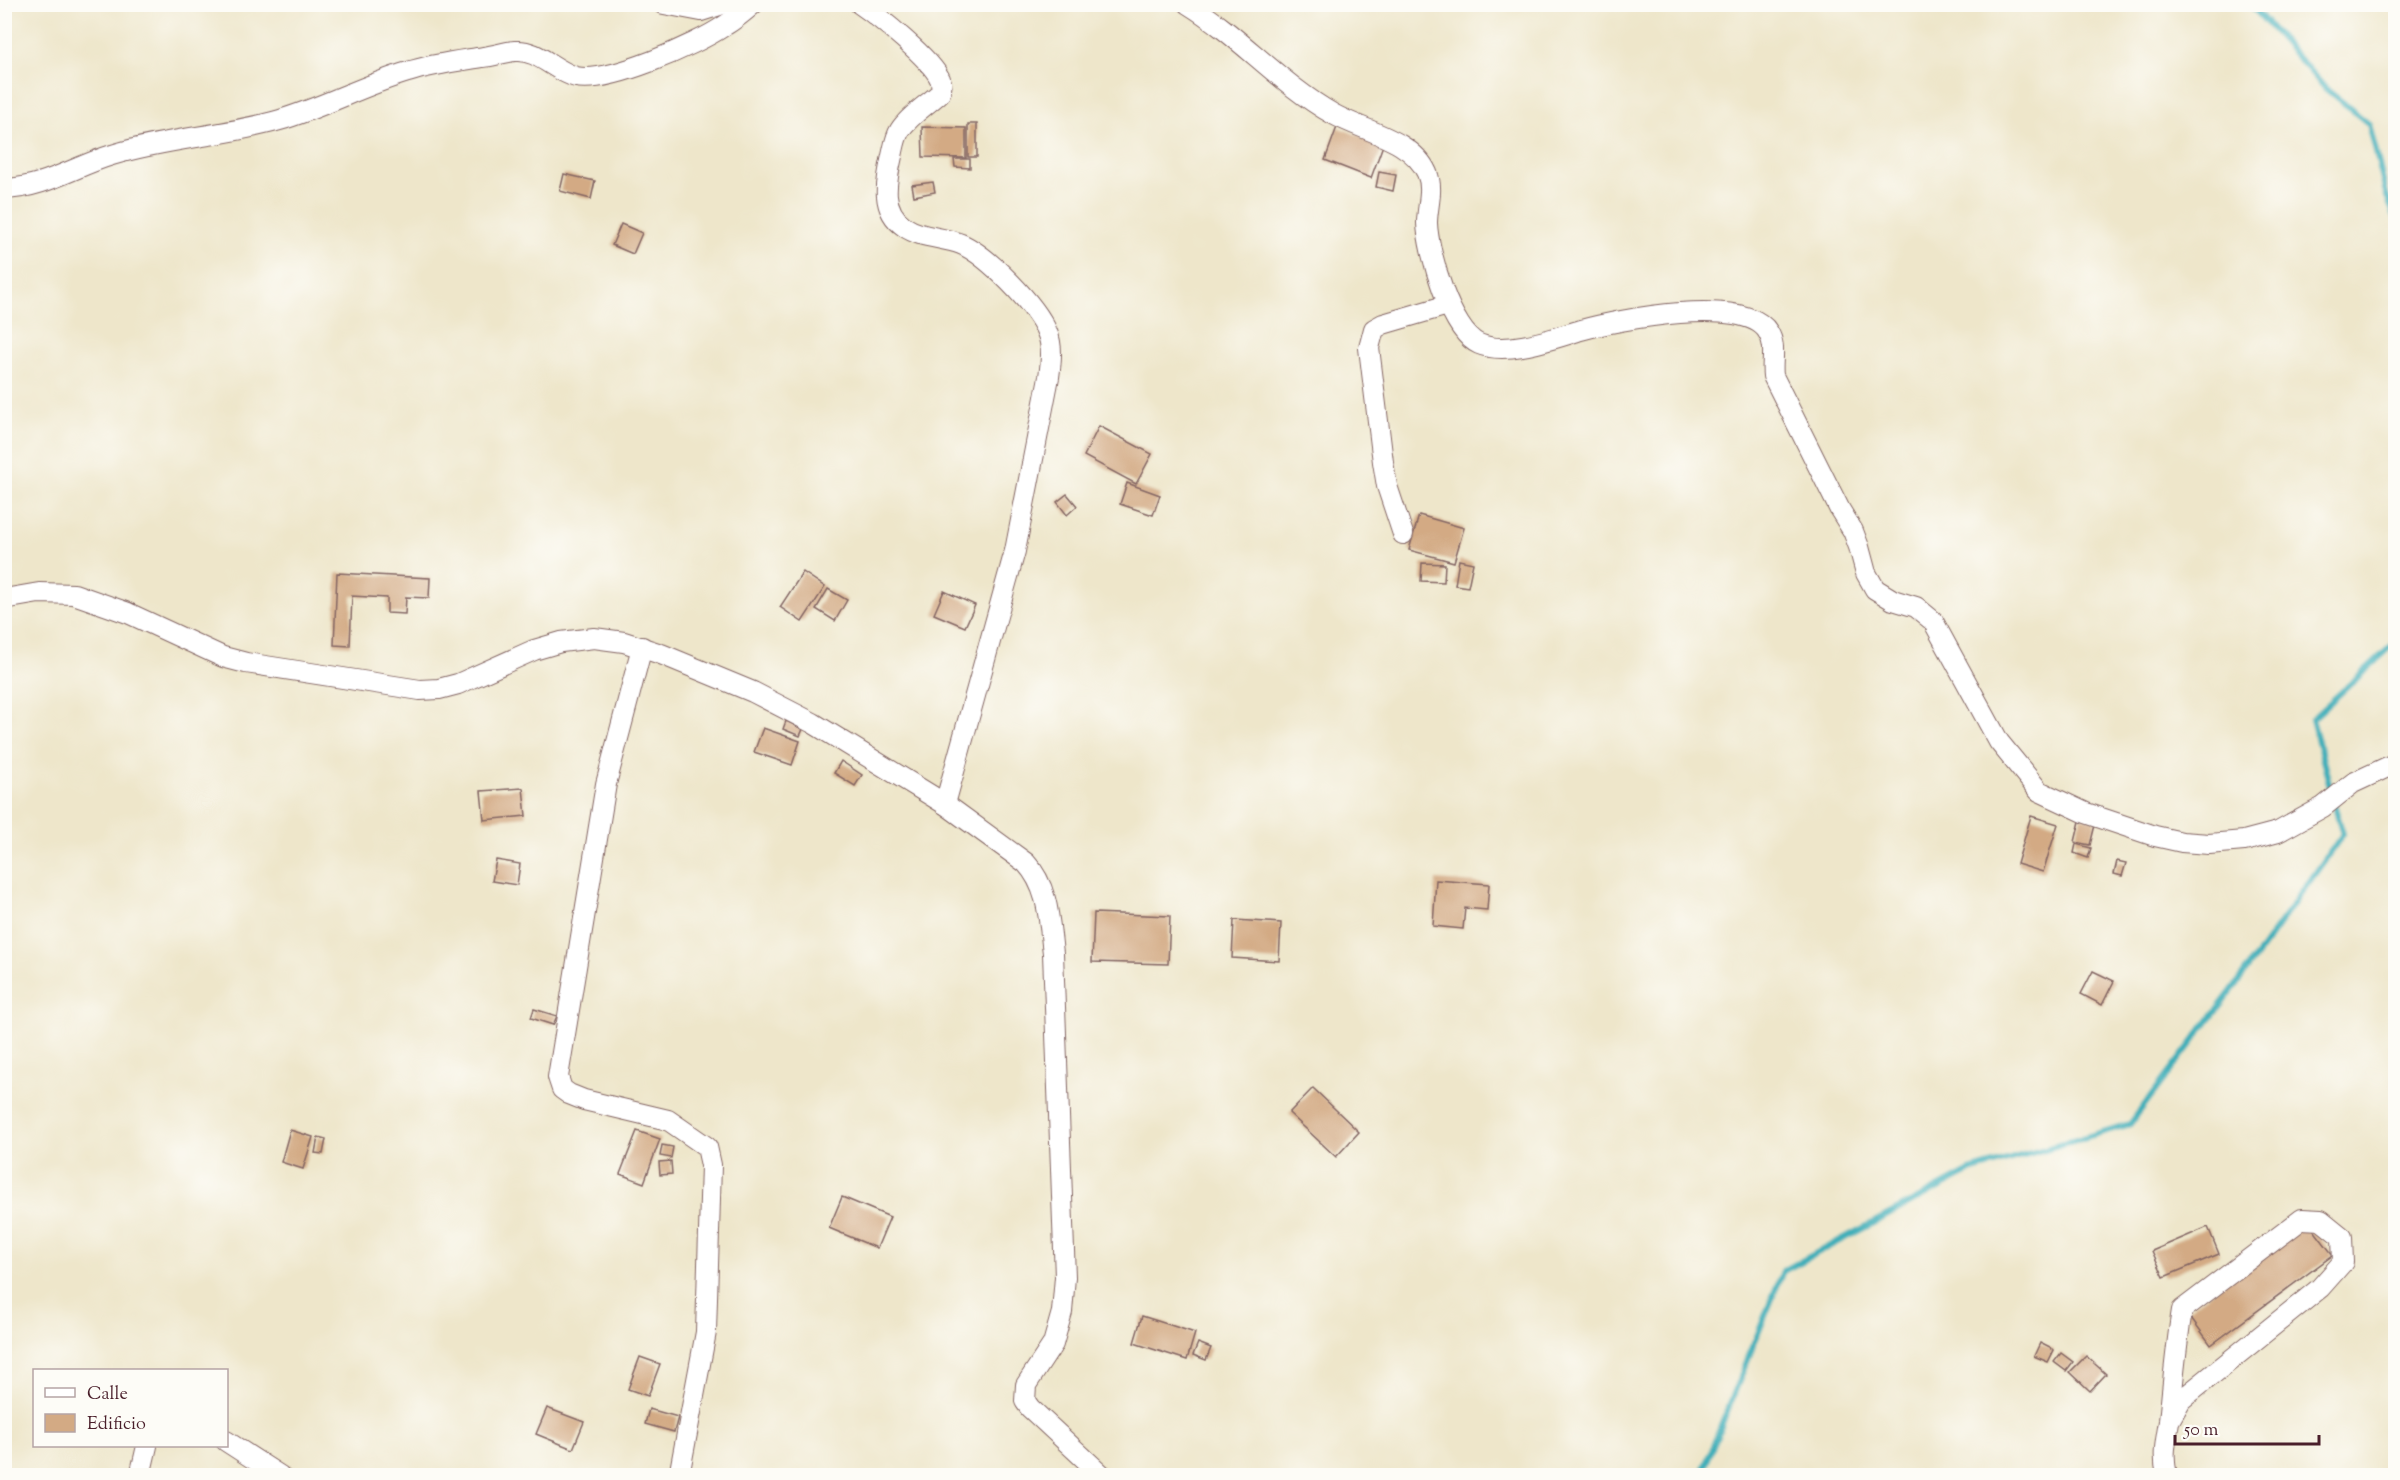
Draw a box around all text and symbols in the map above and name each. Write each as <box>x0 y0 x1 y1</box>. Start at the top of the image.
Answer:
legend <box>33 1369 228 1447</box>
text: Calle <box>87 1382 128 1408</box>
scale bar <box>2175 1408 2319 1446</box>
text: Edificio <box>87 1412 146 1438</box>
text: 50 m <box>2183 1418 2219 1444</box>

